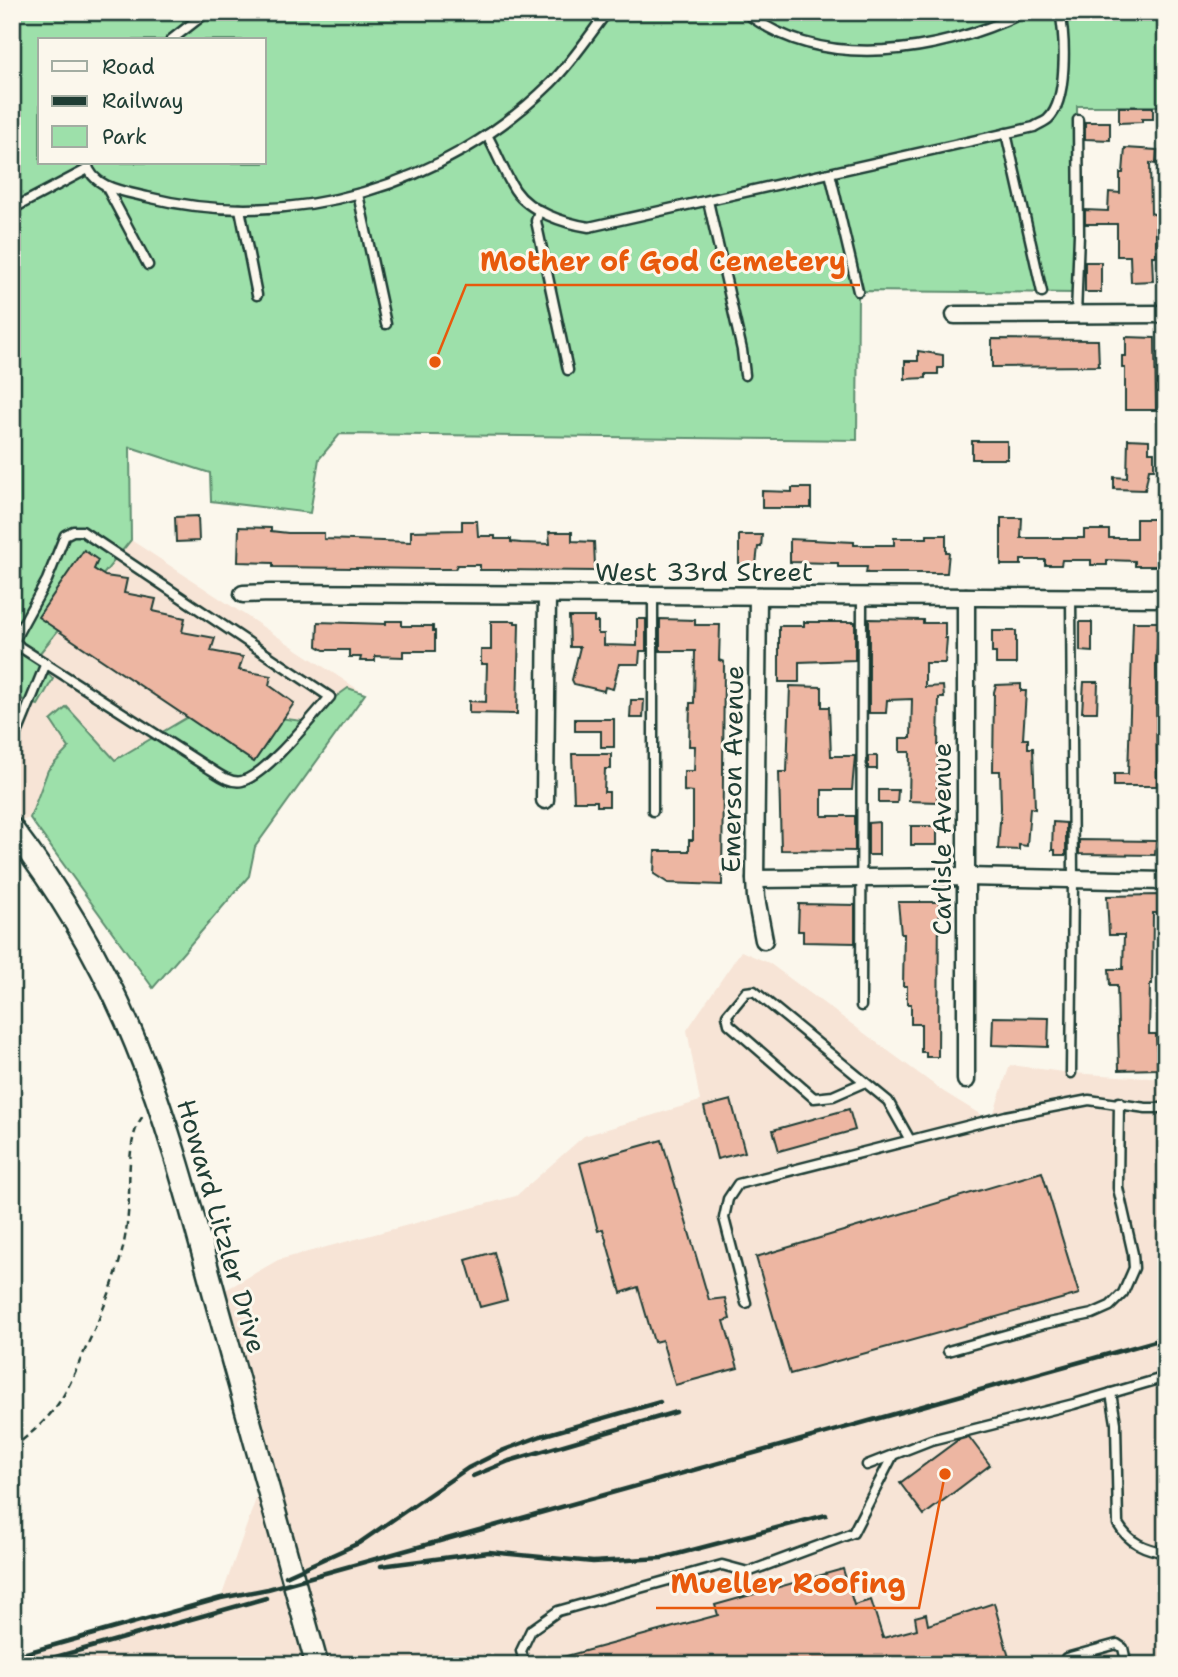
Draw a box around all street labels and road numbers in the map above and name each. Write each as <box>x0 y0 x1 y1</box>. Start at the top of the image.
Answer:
street label: West 33rd Street <box>595 554 813 589</box>
street label: Emerson Avenue <box>713 665 751 873</box>
street label: Carlisle Avenue <box>924 743 959 935</box>
street label: Howard Litzler Drive <box>169 1095 275 1357</box>

